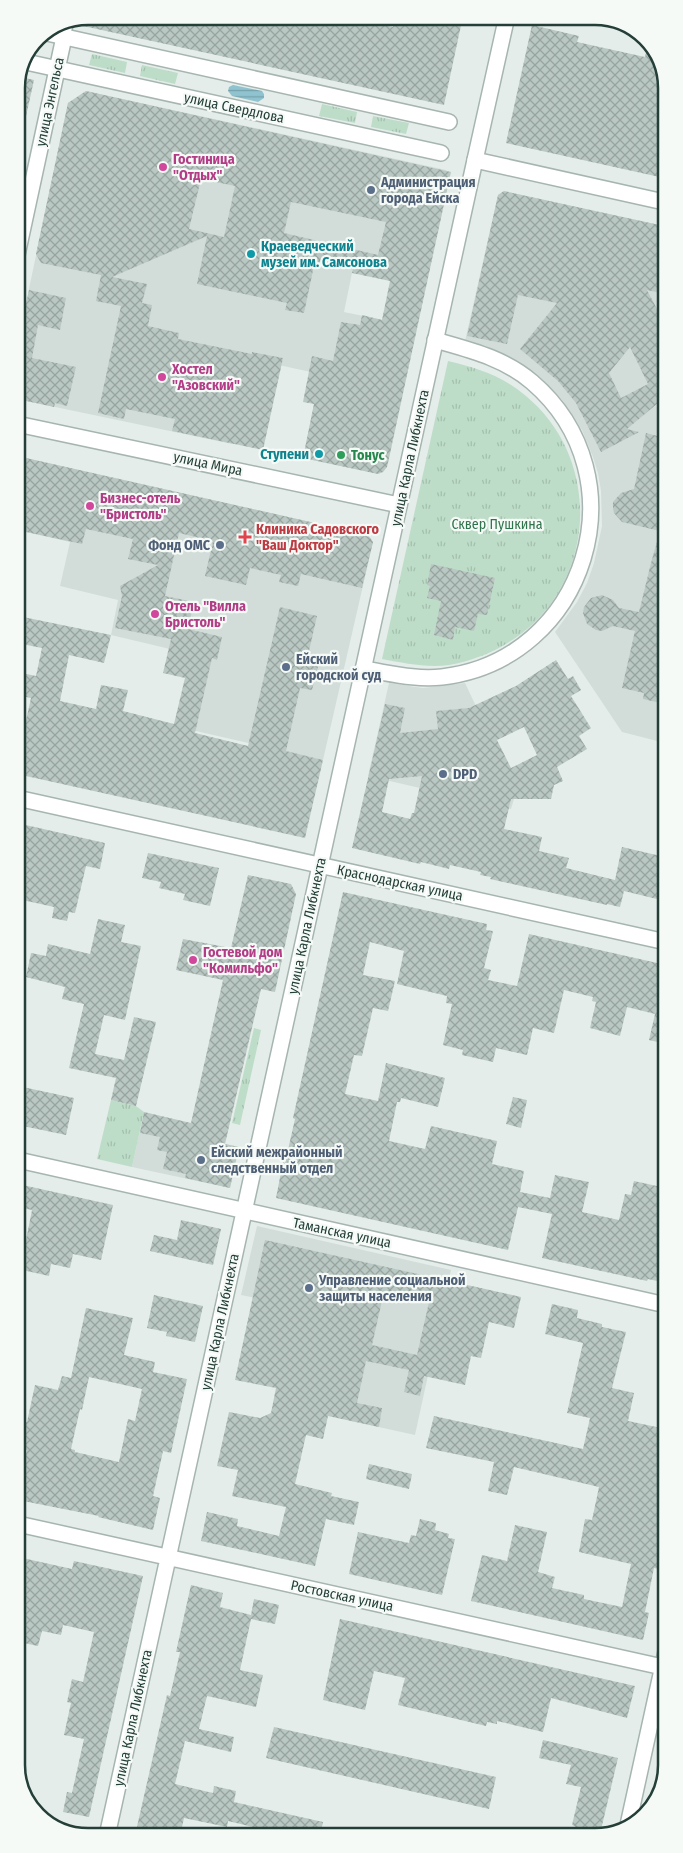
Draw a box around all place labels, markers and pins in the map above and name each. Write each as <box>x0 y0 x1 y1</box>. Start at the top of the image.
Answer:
place label: Гостиница "Отдых" <box>173 151 235 184</box>
marker: Гостиница "Отдых" <box>157 161 169 173</box>
place label: Администрация города Ейска <box>380 174 476 207</box>
marker: Администрация города Ейска <box>365 184 377 196</box>
place label: Краеведческий музей им. Самсонова <box>261 238 387 271</box>
marker: Краеведческий музей им. Самсонова <box>245 248 257 260</box>
place label: Хостел "Азовский" <box>171 361 240 394</box>
marker: Хостел "Азовский" <box>156 371 168 383</box>
place label: Ступени <box>260 446 309 463</box>
place label: Тонус <box>351 447 386 464</box>
marker: Ступени <box>313 448 325 460</box>
marker: Тонус <box>335 449 347 461</box>
place label: Бизнес-отель "Бристоль" <box>100 490 181 523</box>
marker: Бизнес-отель "Бристоль" <box>84 500 96 512</box>
place label: Клиника Садовского "Ваш Доктор" <box>256 521 380 554</box>
marker: Клиника Садовского "Ваш Доктор" <box>238 530 252 544</box>
place label: Фонд ОМС <box>148 537 211 554</box>
marker: Фонд ОМС <box>214 539 226 551</box>
place label: Отель "Вилла Бристоль" <box>165 598 246 631</box>
marker: Отель "Вилла Бристоль" <box>149 608 161 620</box>
place label: Ейский городской суд <box>296 651 381 684</box>
marker: Ейский городской суд <box>280 661 292 673</box>
place label: DPD <box>453 766 477 783</box>
marker: DPD <box>437 768 449 780</box>
place label: Гостевой дом "Комильфо" <box>203 944 283 977</box>
marker: Гостевой дом "Комильфо" <box>187 954 199 966</box>
place label: Ейский межрайонный следственный отдел <box>211 1144 343 1177</box>
marker: Ейский межрайонный следственный отдел <box>195 1154 207 1166</box>
place label: Управление социальной защиты населения <box>318 1272 466 1305</box>
marker: Управление социальной защиты населения <box>303 1282 315 1294</box>

